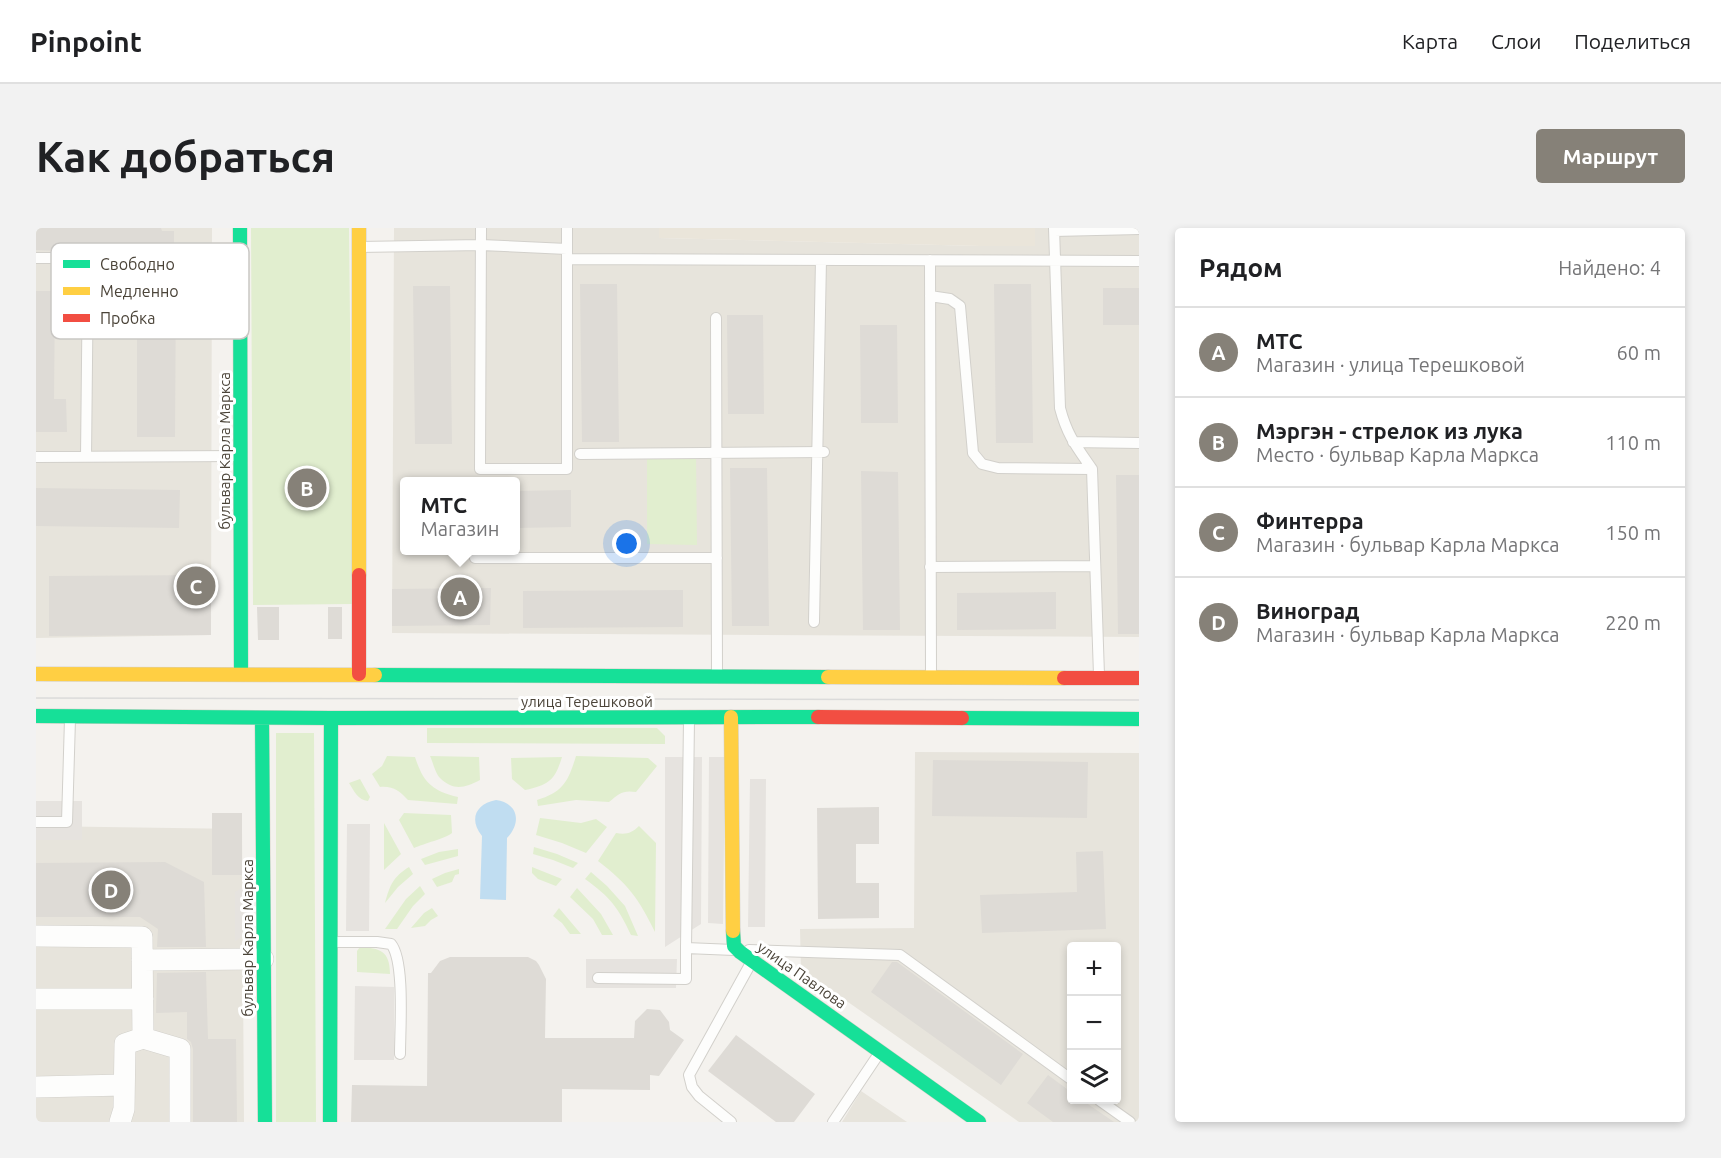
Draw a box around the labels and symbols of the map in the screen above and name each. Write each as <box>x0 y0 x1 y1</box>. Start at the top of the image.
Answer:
legend <box>51 243 249 339</box>
text: Свободно <box>100 255 175 273</box>
text: Медленно <box>100 282 179 300</box>
text: Пробка <box>100 309 156 327</box>
street label: бульвар Карла Маркса <box>216 372 233 530</box>
pin: B <box>288 466 326 510</box>
your location <box>612 529 641 558</box>
pin: C <box>176 564 216 608</box>
pin: A <box>440 574 480 620</box>
street label: улица Терешковой <box>521 693 653 710</box>
street label: бульвар Карла Маркса <box>239 859 256 1017</box>
pin: D <box>92 868 130 912</box>
street label: улица Павлова <box>754 938 850 1012</box>

